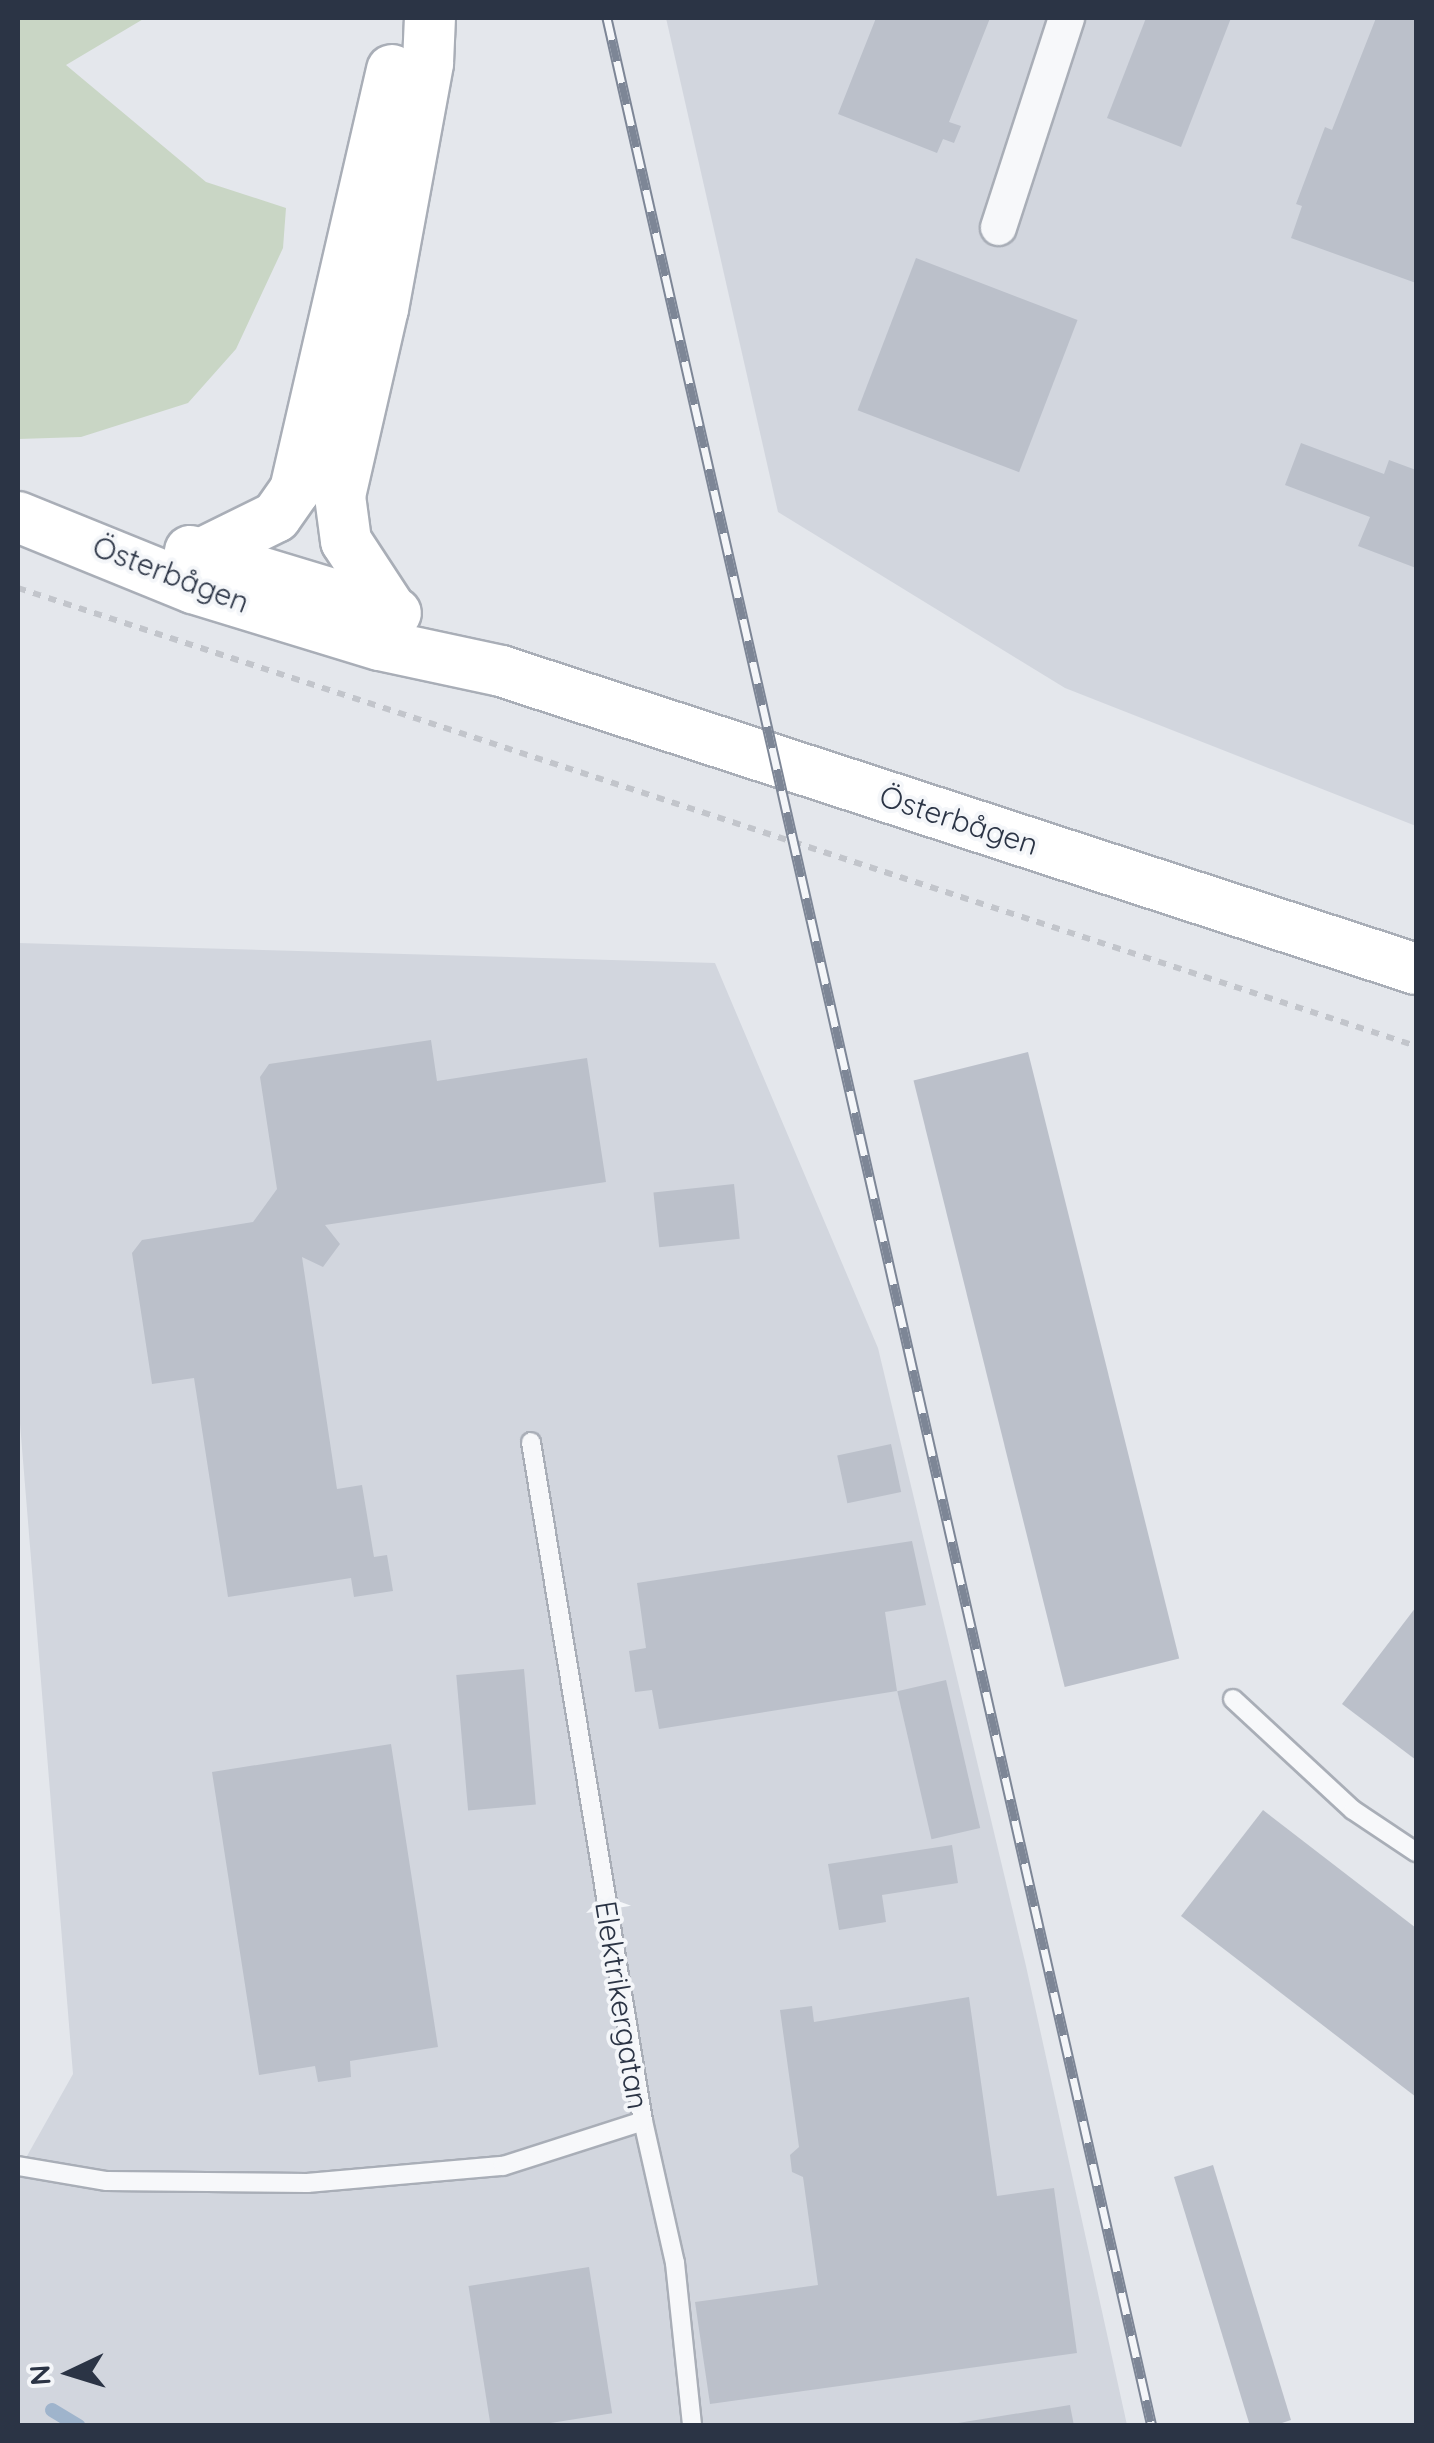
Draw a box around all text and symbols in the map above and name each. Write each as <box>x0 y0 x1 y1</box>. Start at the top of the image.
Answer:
street label: Österbågen <box>88 528 254 620</box>
street label: Österbågen <box>875 777 1043 863</box>
street label: Elektrikergatan <box>588 1898 656 2112</box>
north arrow <box>20 2323 120 2423</box>
text: N <box>21 2364 58 2387</box>

